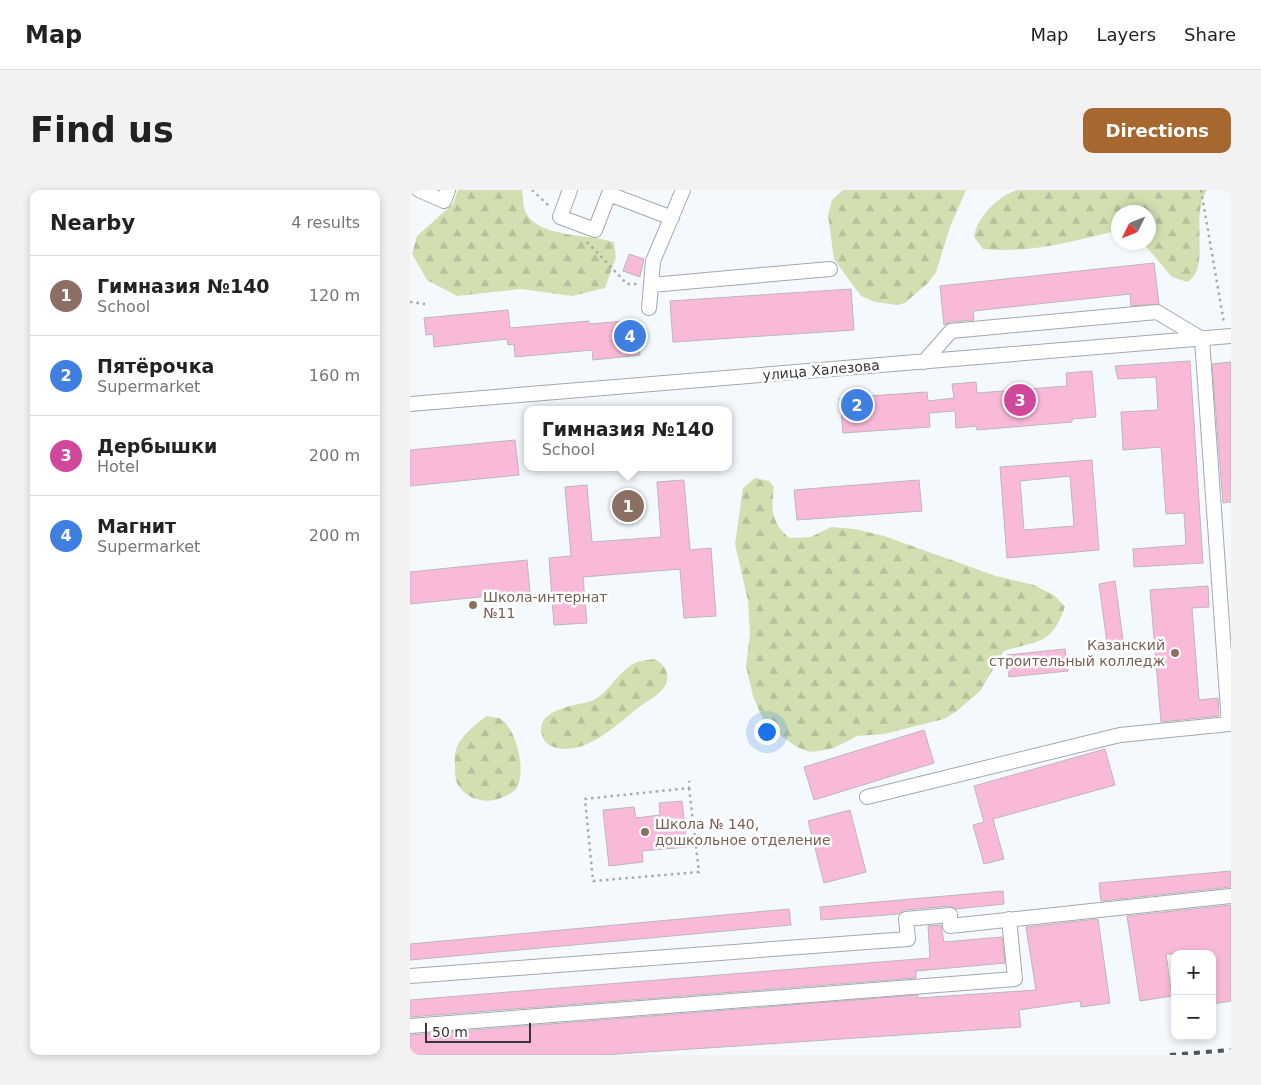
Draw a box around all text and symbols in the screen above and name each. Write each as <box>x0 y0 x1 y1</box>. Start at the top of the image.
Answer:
text: Map <box>25 21 82 49</box>
text: Map <box>1030 24 1068 45</box>
text: Layers <box>1096 24 1156 45</box>
text: Share <box>1184 24 1236 45</box>
button: Directions <box>1083 108 1231 153</box>
text: Find us <box>30 110 174 150</box>
north arrow <box>1111 205 1156 250</box>
text: Nearby <box>50 211 135 235</box>
text: 4 results <box>291 213 360 232</box>
text: Гимназия №140 <box>97 275 270 297</box>
text: 1 <box>60 286 72 305</box>
text: 120 m <box>309 286 360 305</box>
text: School <box>97 297 150 316</box>
pin: 4 <box>614 317 646 355</box>
text: Пятёрочка <box>97 355 214 377</box>
street label: улица Халезова <box>762 357 880 383</box>
text: 2 <box>60 366 72 385</box>
text: 160 m <box>309 366 360 385</box>
text: Supermarket <box>97 377 200 396</box>
pin: 3 <box>1004 381 1036 419</box>
pin: 2 <box>841 386 873 424</box>
popup <box>524 406 732 471</box>
text: Гимназия №140 <box>542 418 714 440</box>
text: Дербышки <box>97 435 217 457</box>
text: School <box>542 440 595 459</box>
text: 3 <box>60 446 72 465</box>
text: 200 m <box>309 446 360 465</box>
text: Hotel <box>97 457 139 476</box>
pin: 1 <box>612 487 644 525</box>
text: Магнит <box>97 515 176 537</box>
text: 4 <box>60 526 72 545</box>
text: 200 m <box>309 526 360 545</box>
text: Supermarket <box>97 537 200 556</box>
place label: Школа-интернат №11 <box>483 589 607 621</box>
marker: Школа-интернат №11 <box>467 599 479 611</box>
place label: Казанский строительный колледж <box>989 637 1165 669</box>
marker: Казанский строительный колледж <box>1169 647 1181 659</box>
your location <box>754 719 780 745</box>
place label: Школа № 140, дошкольное отделение <box>655 816 831 848</box>
marker: Школа № 140, дошкольное отделение <box>639 826 651 838</box>
map controls <box>1171 950 1216 1040</box>
button: + <box>1171 950 1216 995</box>
button: − <box>1171 995 1216 1040</box>
scale bar <box>425 1020 531 1043</box>
text: 50 m <box>432 1024 468 1040</box>

